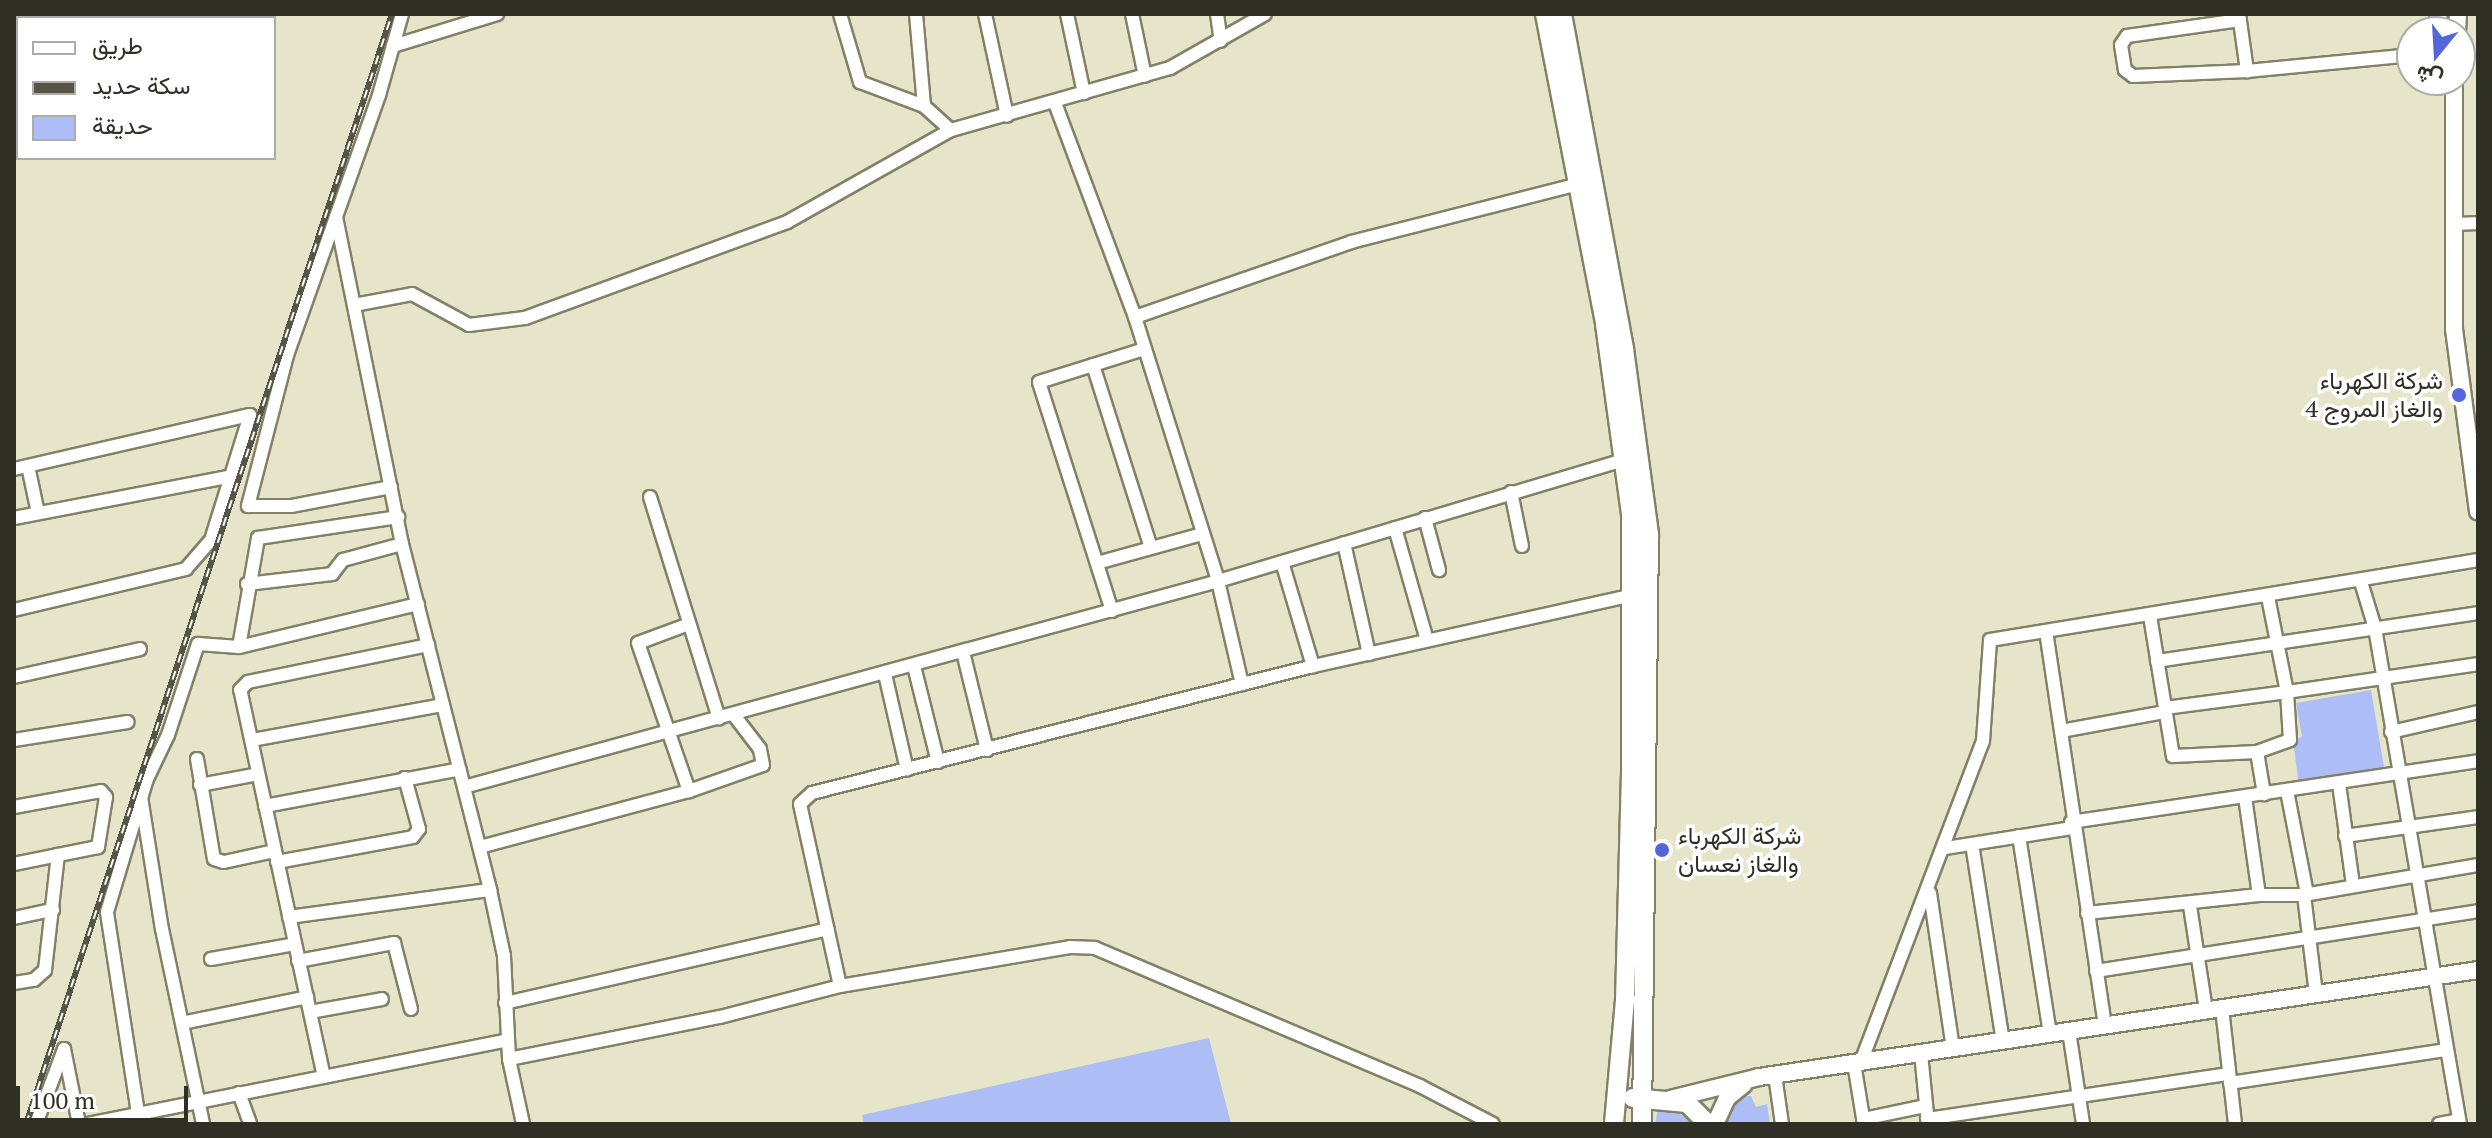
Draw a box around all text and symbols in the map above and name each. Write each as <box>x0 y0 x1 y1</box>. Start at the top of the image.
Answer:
legend <box>16 16 276 160</box>
north arrow <box>2396 16 2476 96</box>
text: طريق <box>92 29 143 61</box>
text: ش <box>2412 60 2446 95</box>
text: سكة حديد <box>92 69 191 101</box>
text: حديقة <box>92 109 153 141</box>
place label: شركة الكهرباء والغاز المروج 4 <box>2305 367 2443 423</box>
marker: شركة الكهرباء والغاز المروج 4 <box>2450 386 2468 404</box>
place label: شركة الكهرباء والغاز نعسان <box>1678 822 1801 878</box>
marker: شركة الكهرباء والغاز نعسان <box>1653 841 1671 859</box>
scale bar <box>20 1070 192 1120</box>
text: 100 m <box>30 1084 95 1116</box>

